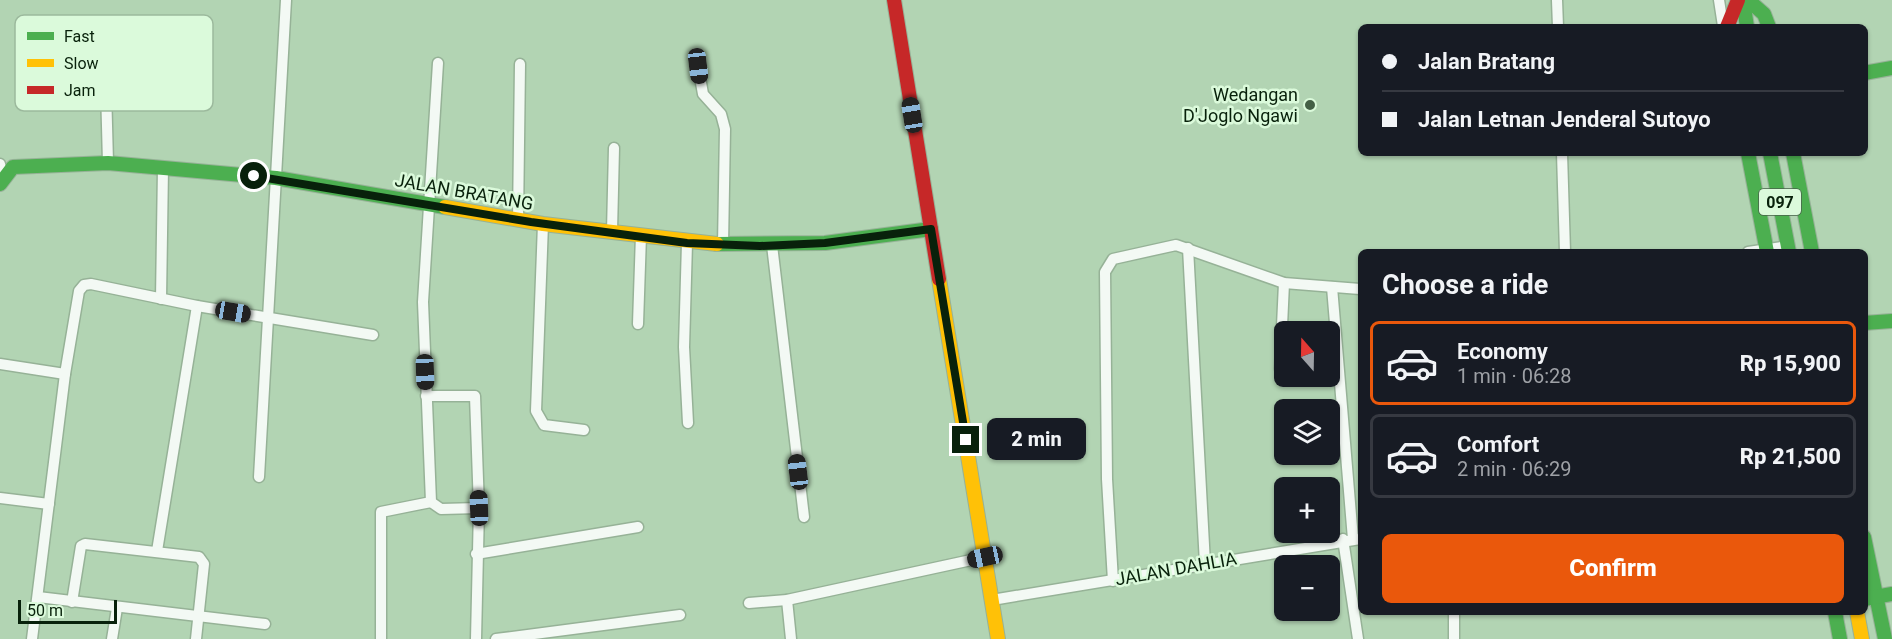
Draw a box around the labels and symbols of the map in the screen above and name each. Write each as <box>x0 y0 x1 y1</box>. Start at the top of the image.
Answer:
legend <box>15 15 213 111</box>
text: Fast <box>64 27 95 46</box>
car <box>687 47 709 85</box>
text: Slow <box>64 54 99 73</box>
text: Jam <box>64 81 96 100</box>
place label: Wedangan D'Joglo Ngawi <box>1183 84 1298 126</box>
car <box>900 96 924 134</box>
marker: Wedangan D'Joglo Ngawi <box>1303 98 1317 112</box>
route start <box>240 162 267 189</box>
street label: JALAN BRATANG <box>393 169 535 214</box>
road number: 097 <box>1759 189 1801 215</box>
car <box>214 300 252 324</box>
north arrow <box>1274 321 1340 387</box>
car <box>415 354 435 390</box>
callout: 2 min <box>987 419 1086 461</box>
route end <box>952 426 979 453</box>
car <box>787 453 809 491</box>
car <box>469 490 489 526</box>
car <box>966 544 1004 570</box>
street label: JALAN DAHLIA <box>1113 547 1239 590</box>
scale bar <box>18 597 117 624</box>

